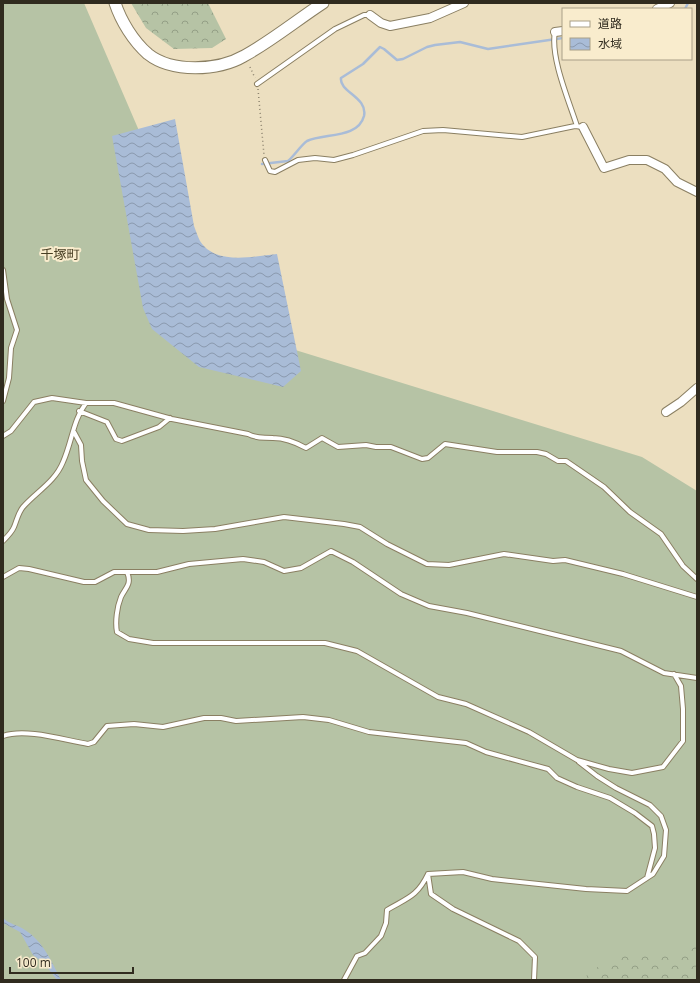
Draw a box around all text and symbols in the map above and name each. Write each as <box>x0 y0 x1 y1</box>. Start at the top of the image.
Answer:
legend <box>562 8 692 60</box>
text: 道路 <box>598 15 622 32</box>
text: 水域 <box>598 35 622 52</box>
district label: 千塚町 <box>40 245 80 263</box>
scale bar <box>10 949 133 975</box>
text: 100 m <box>16 954 51 971</box>

